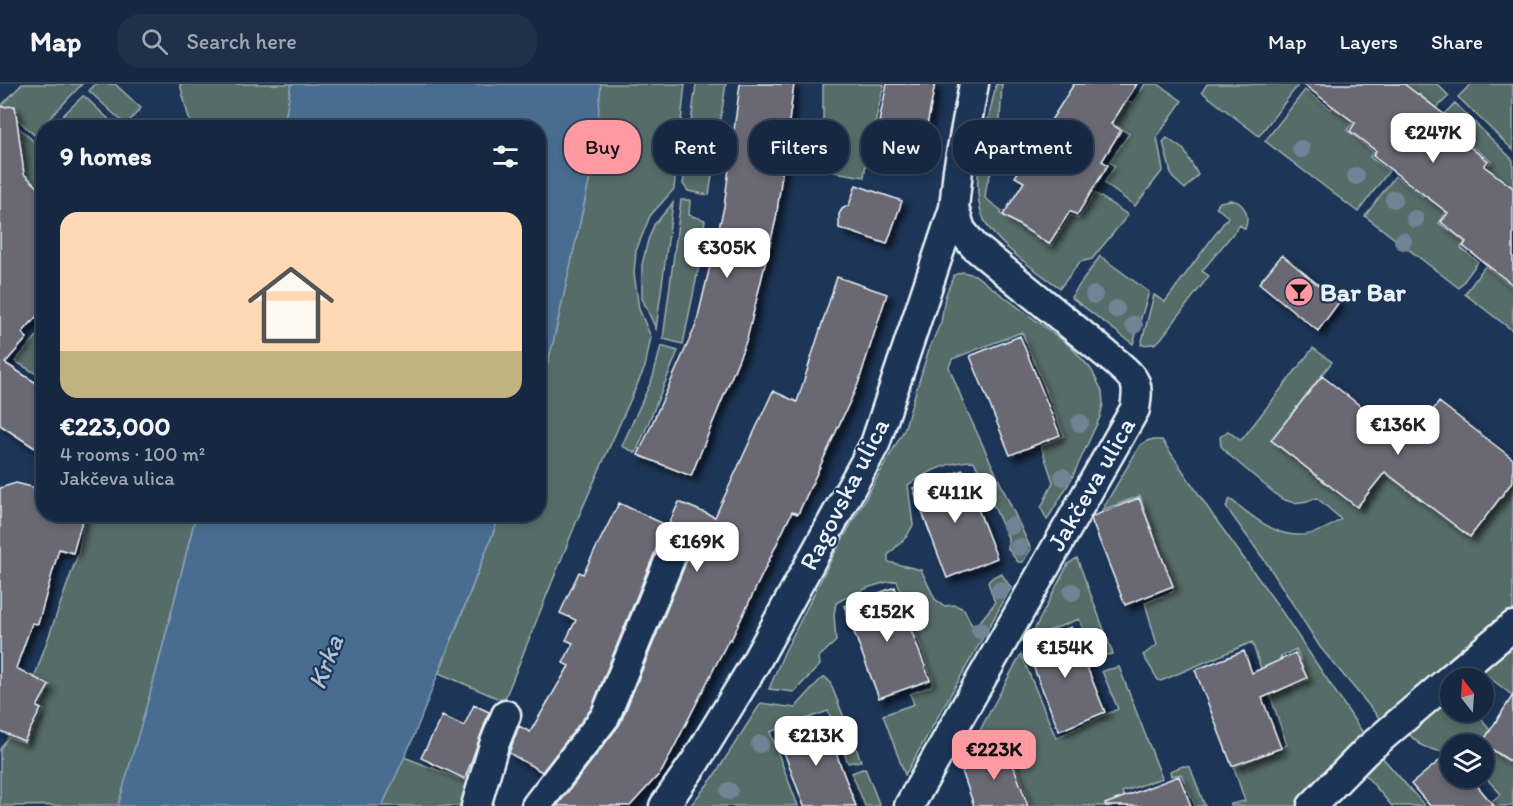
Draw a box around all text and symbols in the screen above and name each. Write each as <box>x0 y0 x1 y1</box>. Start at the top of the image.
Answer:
search box <box>117 14 537 68</box>
text: Map <box>30 24 81 58</box>
icon: search <box>138 25 171 58</box>
text: Search here <box>186 28 297 55</box>
text: Map <box>1268 29 1307 54</box>
text: Layers <box>1340 29 1398 54</box>
text: Share <box>1431 29 1483 54</box>
pin: €247K <box>1391 113 1475 164</box>
chip: Buy <box>564 120 641 174</box>
chip: Rent <box>653 120 737 174</box>
chip: Filters <box>749 120 849 174</box>
chip: New <box>861 120 941 174</box>
chip: Apartment <box>953 120 1093 174</box>
text: €247K <box>1405 120 1461 144</box>
text: 9 homes <box>60 140 152 172</box>
icon: filters <box>489 140 522 173</box>
pin: €305K <box>685 228 769 279</box>
text: €305K <box>698 235 756 259</box>
icon: home <box>237 251 345 359</box>
bar icon: Bar Bar <box>1283 276 1315 308</box>
place label: Bar Bar <box>1320 276 1407 308</box>
pin: €136K <box>1356 405 1440 456</box>
text: €223,000 <box>60 410 171 442</box>
street label: Jakčeva ulica <box>1040 411 1142 557</box>
street label: Ragovska ulica <box>792 412 896 575</box>
text: €136K <box>1371 412 1425 436</box>
text: 4 rooms · 100 m² <box>60 442 205 466</box>
text: Jakčeva ulica <box>60 466 175 490</box>
pin: €411K <box>913 473 997 524</box>
text: €411K <box>928 480 982 504</box>
pin: €169K <box>655 522 739 573</box>
text: €169K <box>670 529 724 553</box>
pin: €152K <box>845 592 929 643</box>
text: €152K <box>860 599 914 623</box>
pin: €154K <box>1023 628 1107 679</box>
water label: Krka <box>300 629 351 694</box>
text: €154K <box>1037 635 1093 659</box>
north arrow <box>1440 668 1494 722</box>
map controls <box>1440 668 1494 788</box>
pin: €213K <box>774 716 858 767</box>
text: €213K <box>789 723 843 747</box>
pin: €223K <box>952 730 1036 781</box>
button: layers <box>1440 734 1494 788</box>
text: €223K <box>966 737 1022 761</box>

